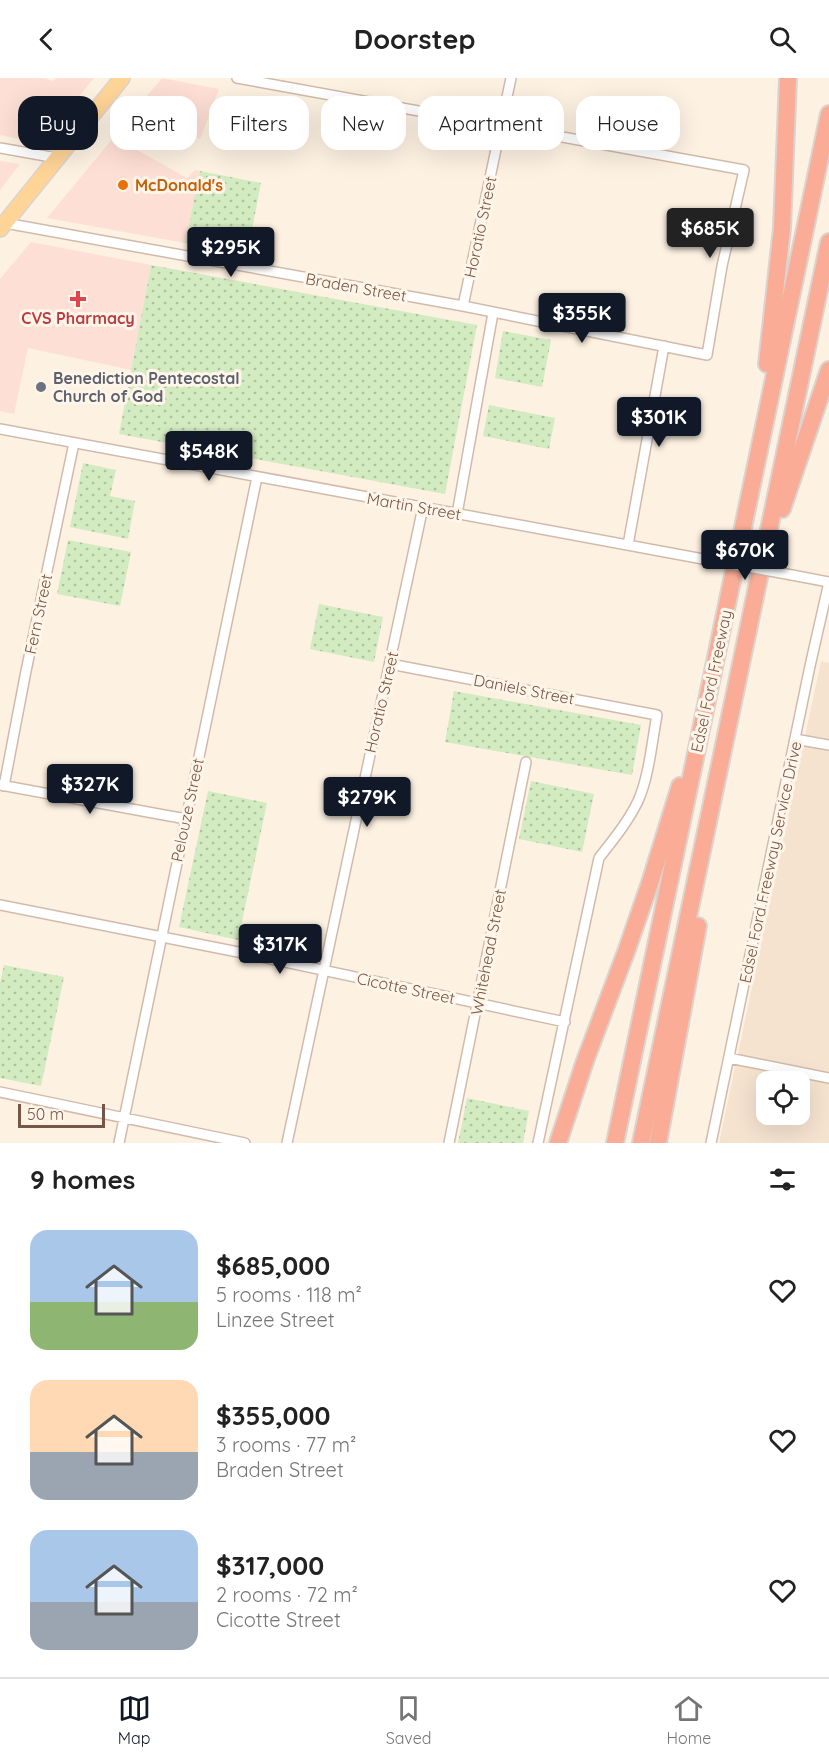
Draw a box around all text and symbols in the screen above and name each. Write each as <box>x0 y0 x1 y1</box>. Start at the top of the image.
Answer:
text: Doorstep <box>354 22 475 56</box>
icon: back <box>30 23 63 56</box>
icon: search <box>766 23 799 56</box>
chip: Buy <box>18 96 98 150</box>
chip: Rent <box>110 96 197 150</box>
chip: Filters <box>209 96 309 150</box>
chip: New <box>321 96 406 150</box>
chip: Apartment <box>418 96 564 150</box>
chip: House <box>576 96 680 150</box>
street label: Horatio Street <box>459 174 501 280</box>
place label: McDonald's <box>135 175 223 195</box>
marker: McDonald's <box>116 178 130 192</box>
pin: $685K <box>668 208 752 259</box>
text: $685K <box>681 215 739 240</box>
pin: $295K <box>189 227 273 278</box>
text: $295K <box>201 234 261 259</box>
street label: Braden Street <box>304 268 408 306</box>
marker: CVS Pharmacy <box>71 292 85 306</box>
pin: $355K <box>540 293 624 344</box>
text: $355K <box>553 300 611 325</box>
place label: CVS Pharmacy <box>21 308 135 328</box>
place label: Benediction Pentecostal Church of God <box>53 368 240 406</box>
marker: Benediction Pentecostal Church of God <box>34 380 48 394</box>
pin: $301K <box>617 397 701 448</box>
text: $301K <box>631 404 687 429</box>
pin: $548K <box>167 431 251 482</box>
text: $548K <box>179 438 239 463</box>
street label: Martin Street <box>365 488 463 524</box>
pin: $670K <box>703 530 787 581</box>
text: $670K <box>715 537 775 562</box>
street label: Fern Street <box>20 572 56 656</box>
street label: Edsel Ford Freeway <box>686 608 736 754</box>
street label: Horatio Street <box>360 649 402 755</box>
street label: Daniels Street <box>472 669 576 709</box>
street label: Edsel Ford Freeway Service Drive <box>735 739 805 985</box>
street label: Pelouze Street <box>166 756 208 864</box>
pin: $327K <box>48 764 132 815</box>
text: $327K <box>61 771 119 796</box>
pin: $279K <box>325 777 409 828</box>
text: $279K <box>338 784 396 809</box>
street label: Whitehead Street <box>466 887 510 1017</box>
pin: $317K <box>238 924 322 975</box>
text: $317K <box>253 931 307 956</box>
street label: Cicotte Street <box>355 968 457 1008</box>
map controls <box>756 1071 810 1125</box>
button: locate <box>756 1071 810 1125</box>
scale bar <box>18 1101 105 1128</box>
text: 50 m <box>27 1104 64 1124</box>
text: 9 homes <box>30 1163 135 1196</box>
icon: filters <box>766 1163 799 1196</box>
text: $685,000 <box>216 1249 330 1282</box>
icon: home <box>78 1254 150 1326</box>
icon: heart <box>766 1274 799 1307</box>
text: 5 rooms · 118 m² <box>216 1282 362 1307</box>
text: Linzee Street <box>216 1307 335 1332</box>
text: $355,000 <box>216 1399 330 1432</box>
icon: home <box>78 1404 150 1476</box>
icon: heart <box>766 1424 799 1457</box>
text: 3 rooms · 77 m² <box>216 1432 356 1457</box>
text: Braden Street <box>216 1457 344 1482</box>
text: $317,000 <box>216 1549 324 1582</box>
icon: home <box>78 1554 150 1626</box>
icon: heart <box>766 1574 799 1607</box>
text: 2 rooms · 72 m² <box>216 1582 358 1607</box>
text: Cicotte Street <box>216 1607 341 1632</box>
tab: Map <box>118 1692 151 1748</box>
tab: Saved <box>386 1692 431 1748</box>
tab: Home <box>667 1692 711 1748</box>

